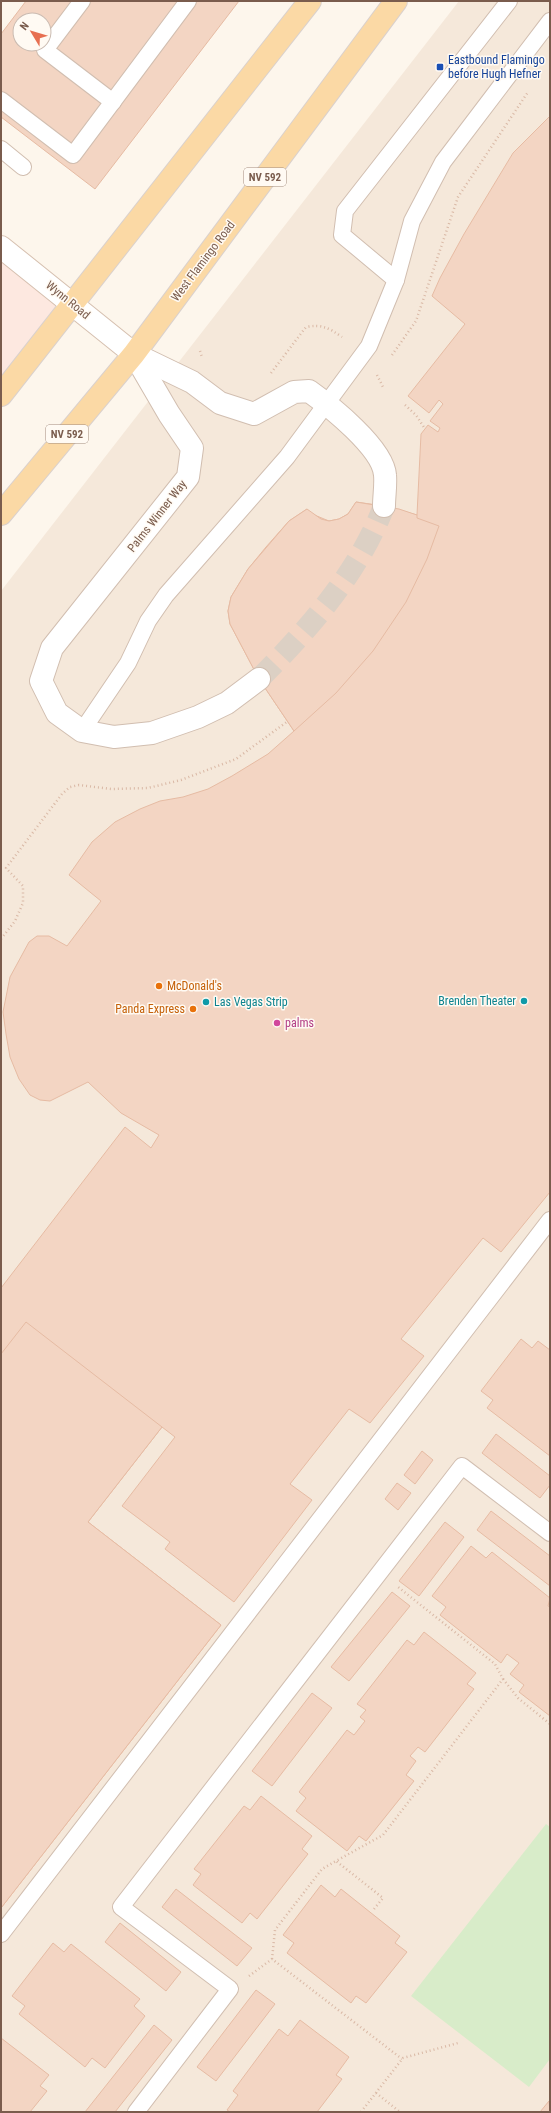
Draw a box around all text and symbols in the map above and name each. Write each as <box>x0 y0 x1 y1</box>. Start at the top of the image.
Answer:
north arrow <box>12 12 52 52</box>
text: N <box>17 19 32 33</box>
place label: Eastbound Flamingo before Hugh Hefner <box>448 53 545 81</box>
marker: Eastbound Flamingo before Hugh Hefner <box>435 62 445 72</box>
road number: NV 592 <box>244 168 286 186</box>
street label: West Flamingo Road <box>168 218 238 304</box>
street label: Wynn Road <box>43 278 93 322</box>
road number: NV 592 <box>46 425 88 443</box>
street label: Palms Winner Way <box>125 477 189 555</box>
place label: McDonald's <box>167 979 222 993</box>
marker: McDonald's <box>154 981 164 991</box>
place label: Brenden Theater <box>438 994 516 1008</box>
place label: Las Vegas Strip <box>214 995 288 1009</box>
marker: Brenden Theater <box>519 996 529 1006</box>
marker: Las Vegas Strip <box>201 997 211 1007</box>
place label: Panda Express <box>115 1002 185 1016</box>
marker: Panda Express <box>188 1004 198 1014</box>
place label: palms <box>285 1016 314 1030</box>
marker: palms <box>272 1018 282 1028</box>

